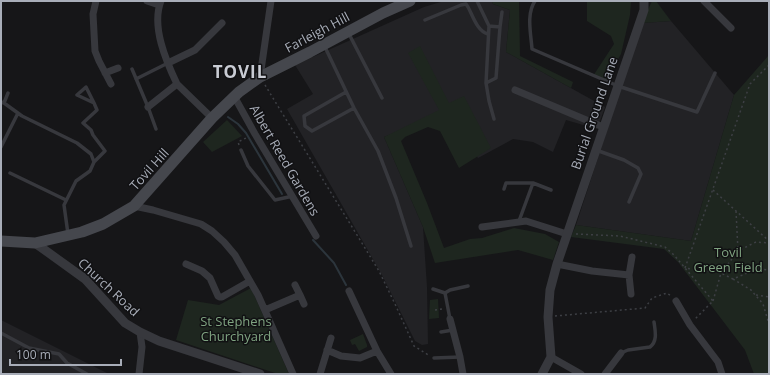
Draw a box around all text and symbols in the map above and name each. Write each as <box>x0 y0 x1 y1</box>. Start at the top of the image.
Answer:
street label: Farleigh Hill <box>281 7 353 57</box>
street label: Burial Ground Lane <box>566 54 622 172</box>
district label: TOVIL <box>213 60 267 83</box>
street label: Albert Reed Gardens <box>246 101 324 219</box>
street label: Tovil Hill <box>125 144 173 194</box>
park label: Tovil Green Field <box>693 243 763 276</box>
street label: Church Road <box>74 254 144 320</box>
park label: St Stephens Churchyard <box>200 312 272 345</box>
scale bar <box>10 341 121 367</box>
text: 100 m <box>16 346 51 363</box>

